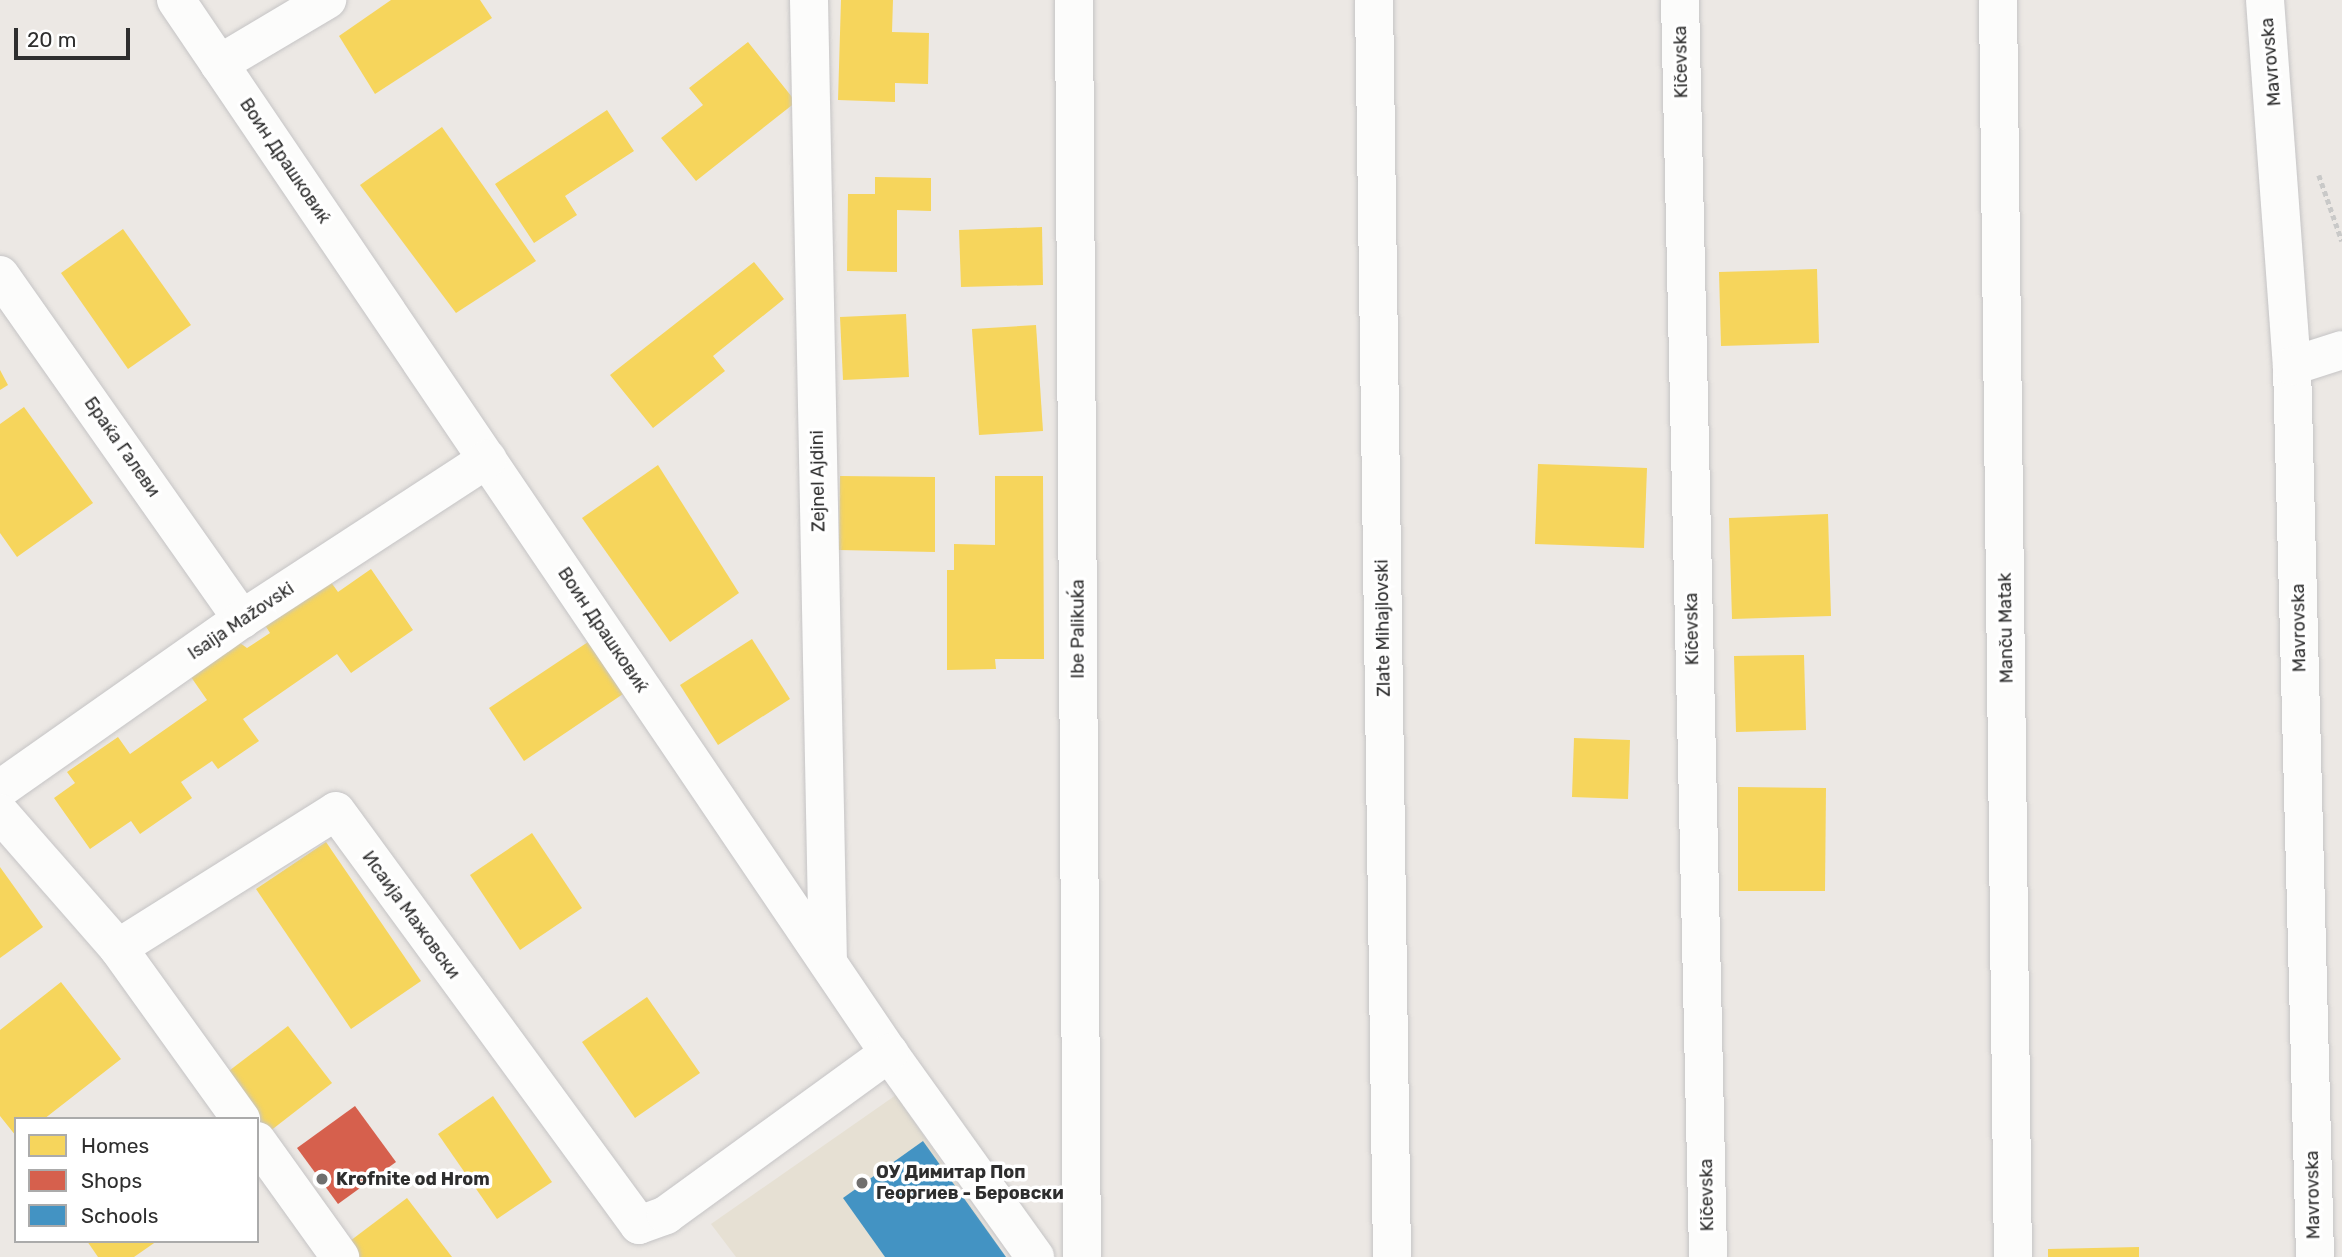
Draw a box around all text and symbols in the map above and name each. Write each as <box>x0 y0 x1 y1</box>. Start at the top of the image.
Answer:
scale bar <box>18 14 133 58</box>
street label: Mavrovska <box>2256 17 2286 107</box>
street label: Kičevska <box>1670 25 1692 99</box>
text: 20 m <box>27 27 76 52</box>
street label: Воин Драшковиќ <box>235 94 335 228</box>
street label: Браќа Галеви <box>80 393 164 501</box>
street label: Zejnel Ajdini <box>806 430 830 532</box>
street label: Zlate Mihajlovski <box>1371 559 1395 697</box>
street label: Воин Драшковиќ <box>553 563 653 697</box>
street label: Manču Matak <box>1994 572 2018 684</box>
street label: Isaija Mažovski <box>184 578 298 664</box>
street label: Ibe Palikuḱa <box>1067 579 1089 679</box>
street label: Mavrovska <box>2287 584 2311 672</box>
street label: Kičevska <box>1681 592 1703 666</box>
street label: Исаија Мажовски <box>357 847 465 983</box>
legend <box>14 1117 259 1243</box>
text: Homes <box>81 1133 149 1158</box>
street label: Mavrovska <box>2301 1151 2325 1239</box>
street label: Kičevska <box>1696 1158 1718 1232</box>
place label: ОУ Димитар Поп Георгиев - Беровски <box>876 1162 1064 1204</box>
text: Shops <box>81 1168 142 1193</box>
place label: Krofnite od Hrom <box>336 1168 490 1190</box>
marker: Krofnite od Hrom <box>314 1171 330 1187</box>
marker: ОУ Димитар Поп Георгиев - Беровски <box>854 1175 870 1191</box>
text: Schools <box>81 1203 158 1228</box>

